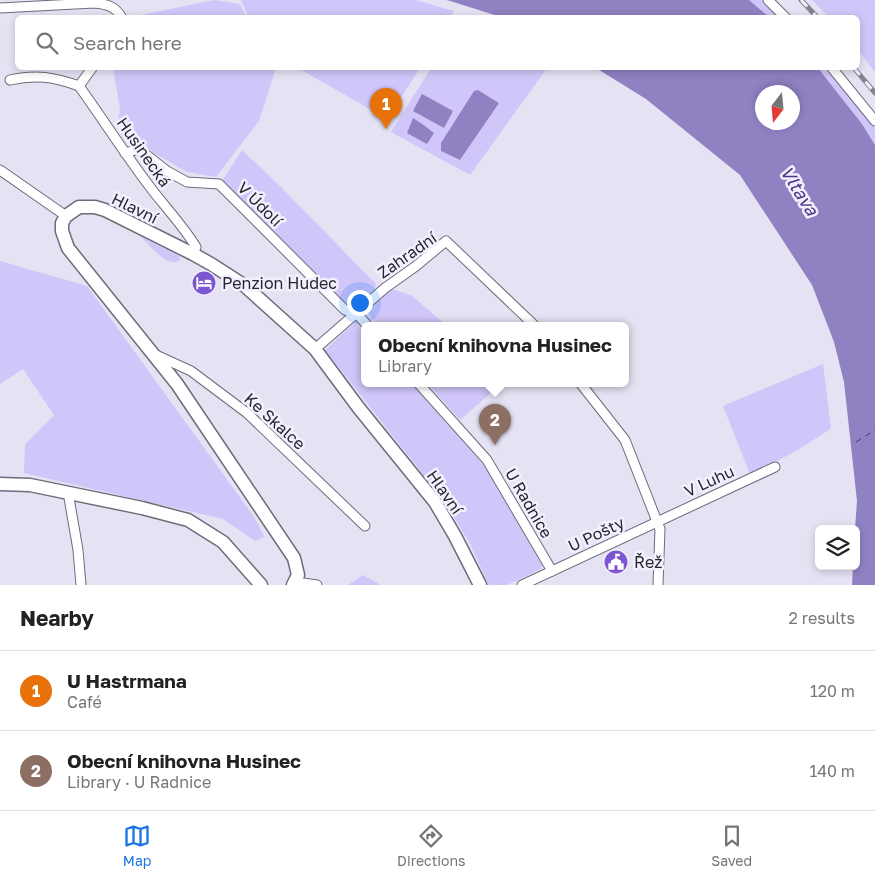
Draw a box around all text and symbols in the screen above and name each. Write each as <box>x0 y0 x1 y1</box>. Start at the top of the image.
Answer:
search box <box>15 15 860 70</box>
icon: search <box>33 29 61 57</box>
text: Search here <box>73 31 182 54</box>
north arrow <box>755 85 800 130</box>
pin: 1 <box>370 88 402 129</box>
street label: Husinecká <box>113 113 175 191</box>
water label: Vltava <box>776 162 824 220</box>
street label: V Údolí <box>233 177 288 232</box>
street label: Hlavní <box>109 188 163 228</box>
street label: Zahradní <box>374 226 442 283</box>
hotel icon: Penzion Hudec <box>191 270 217 296</box>
place label: Penzion Hudec <box>222 273 337 293</box>
your location <box>347 290 373 316</box>
popup <box>361 322 629 387</box>
text: Obecní knihovna Husinec <box>378 333 612 356</box>
text: Library <box>378 356 432 376</box>
street label: Ke Skalce <box>240 388 310 454</box>
pin: 2 <box>479 404 511 445</box>
street label: V Luhu <box>681 461 737 501</box>
street label: U Radnice <box>501 464 557 542</box>
street label: Hlavní <box>423 466 468 519</box>
street label: U Pošty <box>565 512 627 556</box>
map controls <box>815 525 860 570</box>
button: layers <box>815 525 860 570</box>
public building icon: Řež <box>603 549 629 575</box>
place label: Řež <box>634 552 662 572</box>
text: Nearby <box>20 605 94 631</box>
text: 2 results <box>789 608 855 628</box>
text: U Hastrmana <box>67 669 187 692</box>
text: 1 <box>32 681 40 701</box>
text: 120 m <box>810 681 855 701</box>
text: Café <box>67 692 102 712</box>
text: Obecní knihovna Husinec <box>67 749 301 772</box>
text: 2 <box>31 761 41 781</box>
text: 140 m <box>809 761 855 781</box>
text: Library · U Radnice <box>67 772 211 792</box>
tab: Map <box>123 822 151 869</box>
tab: Directions <box>397 822 466 869</box>
tab: Saved <box>711 822 752 869</box>

